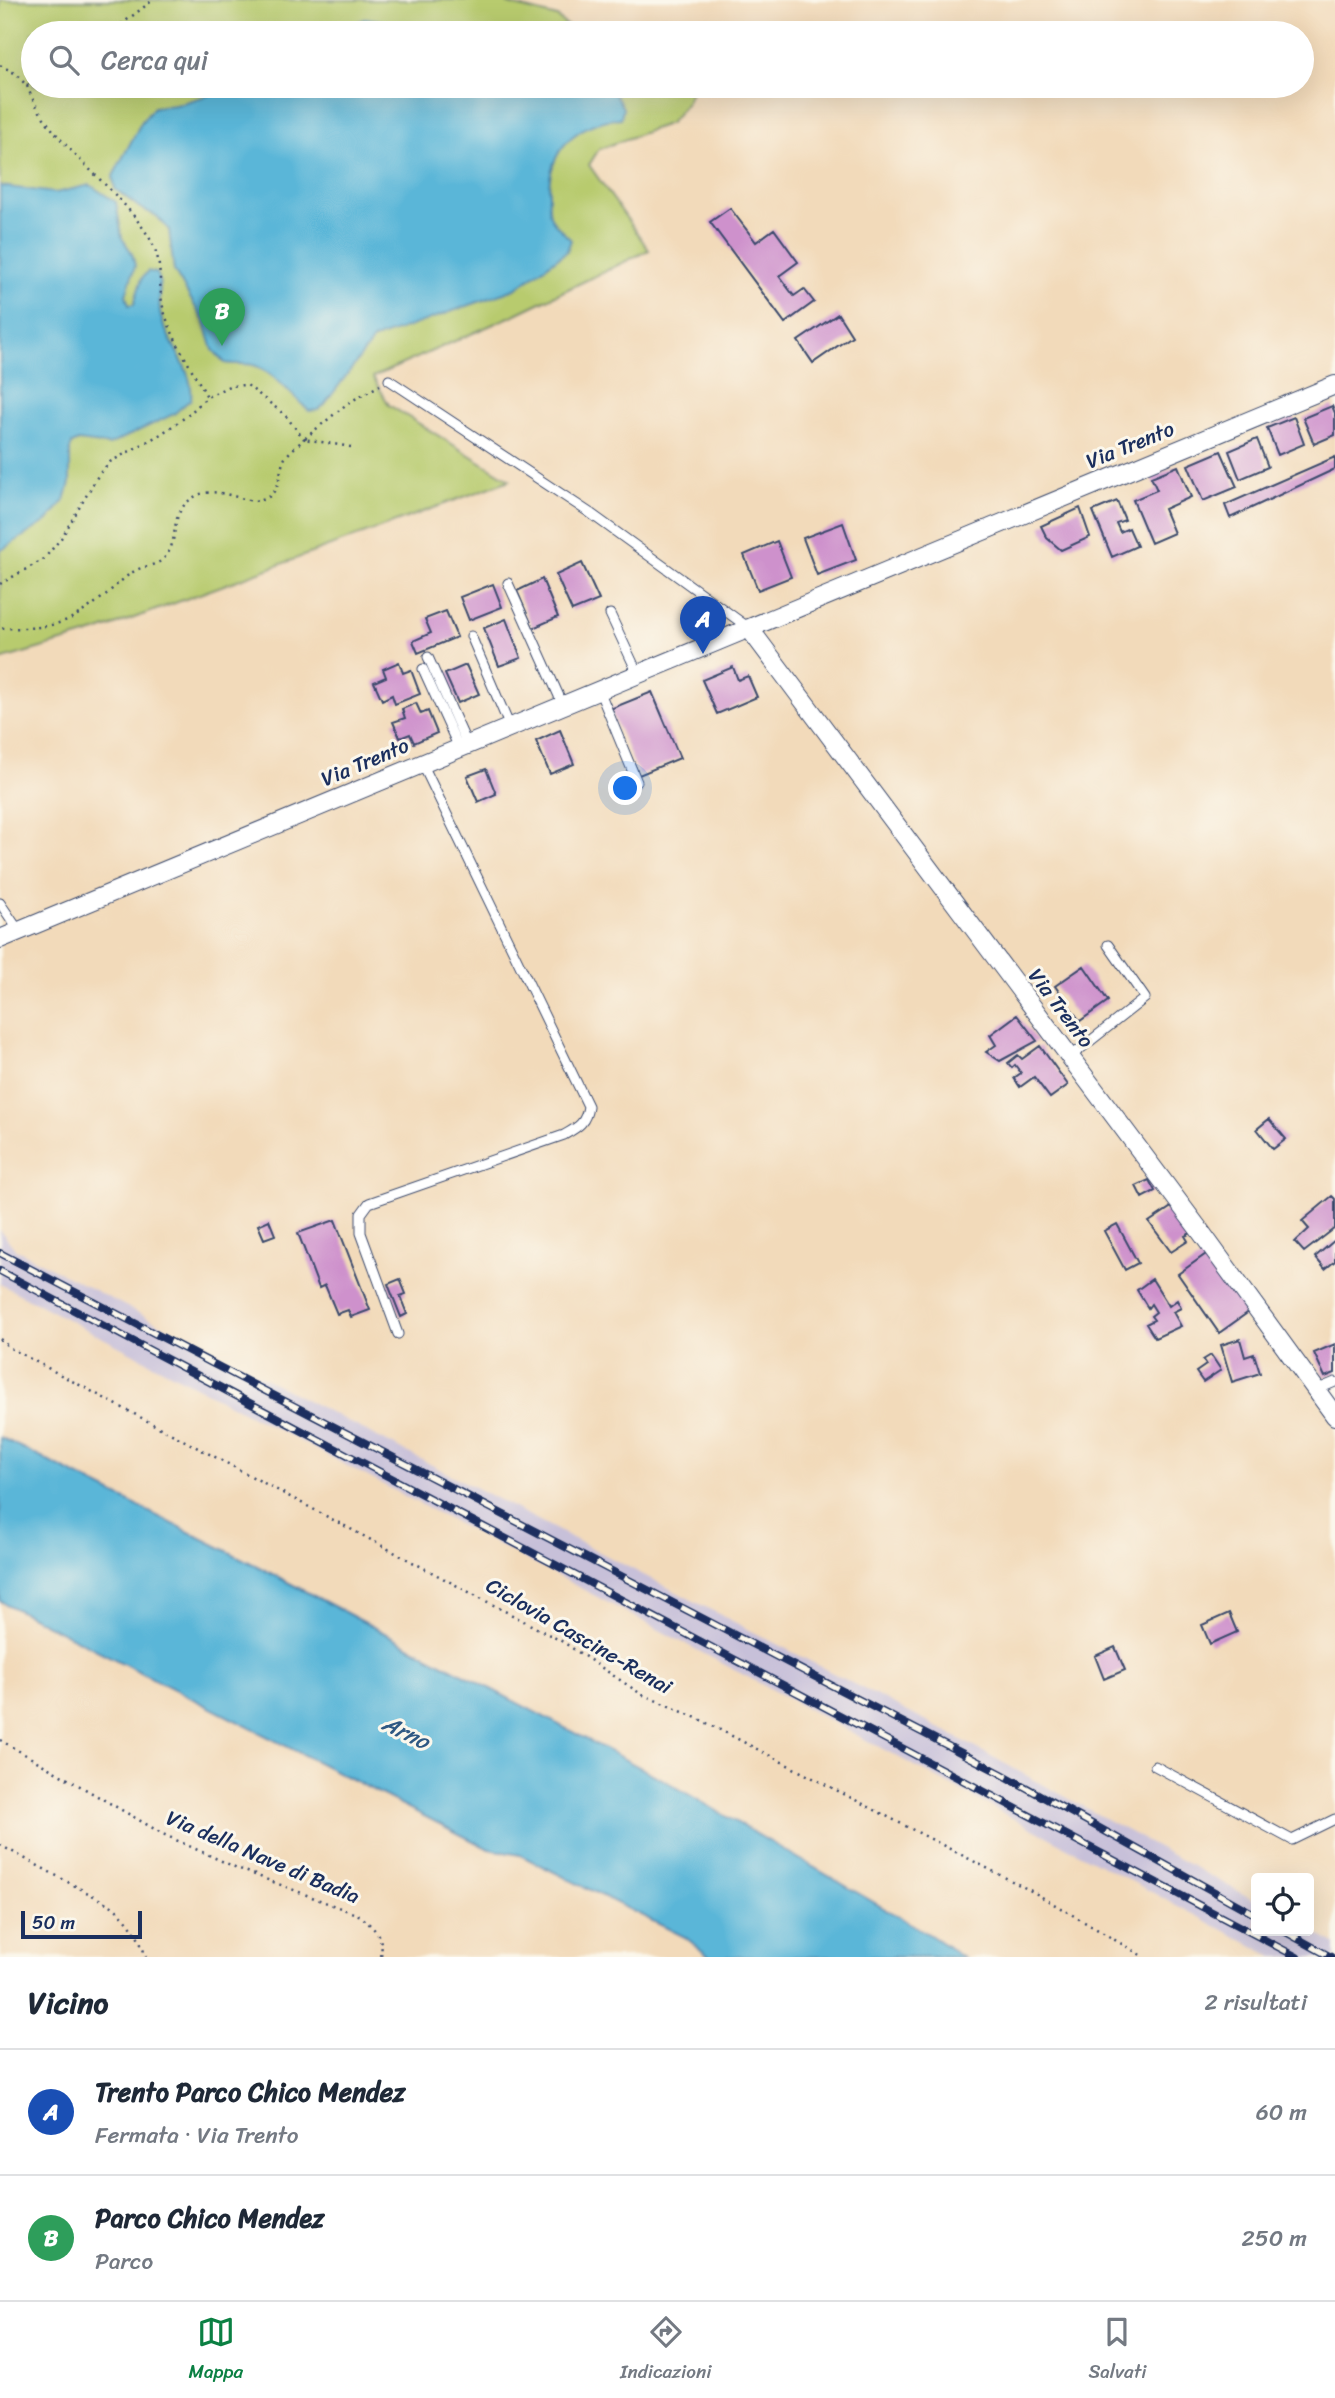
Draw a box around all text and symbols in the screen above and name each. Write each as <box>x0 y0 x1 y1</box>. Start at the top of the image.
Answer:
search box <box>21 21 1314 98</box>
text: Cerca qui <box>101 37 208 83</box>
icon: search <box>45 41 83 79</box>
pin: B <box>199 288 245 346</box>
street label: Via Trento <box>1080 410 1180 480</box>
pin: A <box>680 596 726 654</box>
street label: Via Trento <box>315 726 415 798</box>
your location <box>608 771 642 805</box>
street label: Via Trento <box>1018 960 1104 1057</box>
street label: Ciclovia Cascine-Renai <box>478 1567 681 1706</box>
water label: Arno <box>374 1703 439 1763</box>
street label: Via della Nave di Badia <box>160 1799 366 1915</box>
map controls <box>1251 1873 1314 1936</box>
button: locate <box>1251 1873 1314 1936</box>
text: 50 m <box>32 1906 75 1939</box>
scale bar <box>21 1908 142 1940</box>
text: Vicino <box>28 1976 108 2030</box>
text: 2 risultati <box>1205 1982 1307 2023</box>
text: Trento Parco Chico Mendez <box>95 2069 405 2115</box>
text: A <box>43 2092 59 2133</box>
text: 60 m <box>1256 2092 1307 2133</box>
text: Fermata · Via Trento <box>95 2115 298 2156</box>
text: Parco Chico Mendez <box>95 2195 324 2241</box>
text: B <box>44 2218 58 2259</box>
text: 250 m <box>1241 2218 1307 2259</box>
text: Parco <box>95 2241 153 2282</box>
tab: Mappa <box>188 2313 243 2388</box>
tab: Indicazioni <box>620 2313 711 2388</box>
tab: Salvati <box>1088 2313 1147 2388</box>

